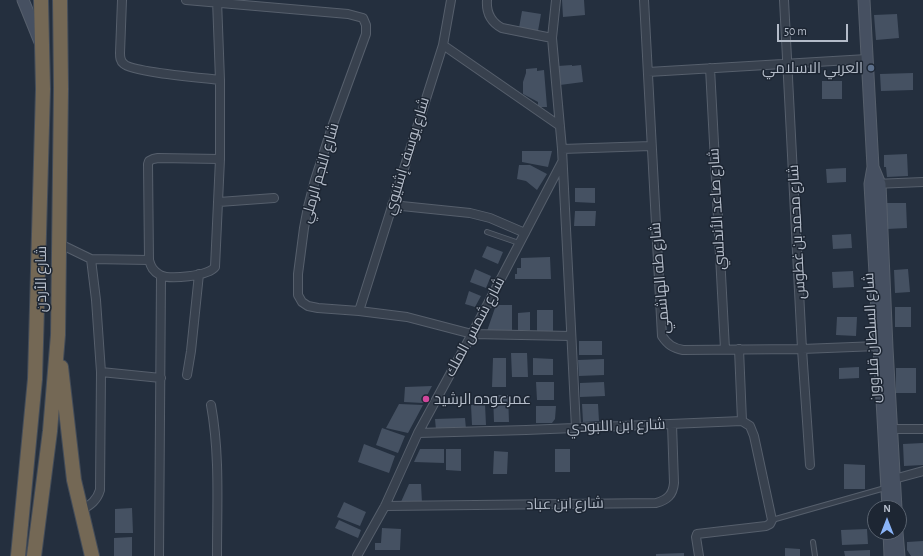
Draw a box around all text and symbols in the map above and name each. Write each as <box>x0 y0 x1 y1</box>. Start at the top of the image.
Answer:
scale bar <box>779 16 850 42</box>
text: 50 m <box>784 25 807 37</box>
place label: العربي الاسلامي <box>762 59 863 77</box>
marker: العربي الاسلامي <box>866 63 876 73</box>
street label: شارع يوسف إشتيوي <box>381 95 433 217</box>
street label: شارع النجم الرملي <box>297 121 343 225</box>
street label: شارع صاعد الأندلسي <box>705 148 729 270</box>
street label: شارع محمد بن غطوس <box>784 164 810 300</box>
street label: شارع طه الهاشمي <box>646 221 674 335</box>
street label: شارع الأردن <box>32 246 50 312</box>
street label: شارع السلطان قلاوون <box>860 272 884 404</box>
street label: شارع شمس الملك <box>441 274 509 380</box>
place label: عمرعوده الرشيد <box>434 390 531 408</box>
marker: عمرعوده الرشيد <box>421 394 431 404</box>
street label: شارع ابن اللبودي <box>566 415 666 437</box>
street label: شارع ابن عباد <box>526 494 604 514</box>
north arrow <box>867 500 907 540</box>
text: N <box>883 503 891 514</box>

